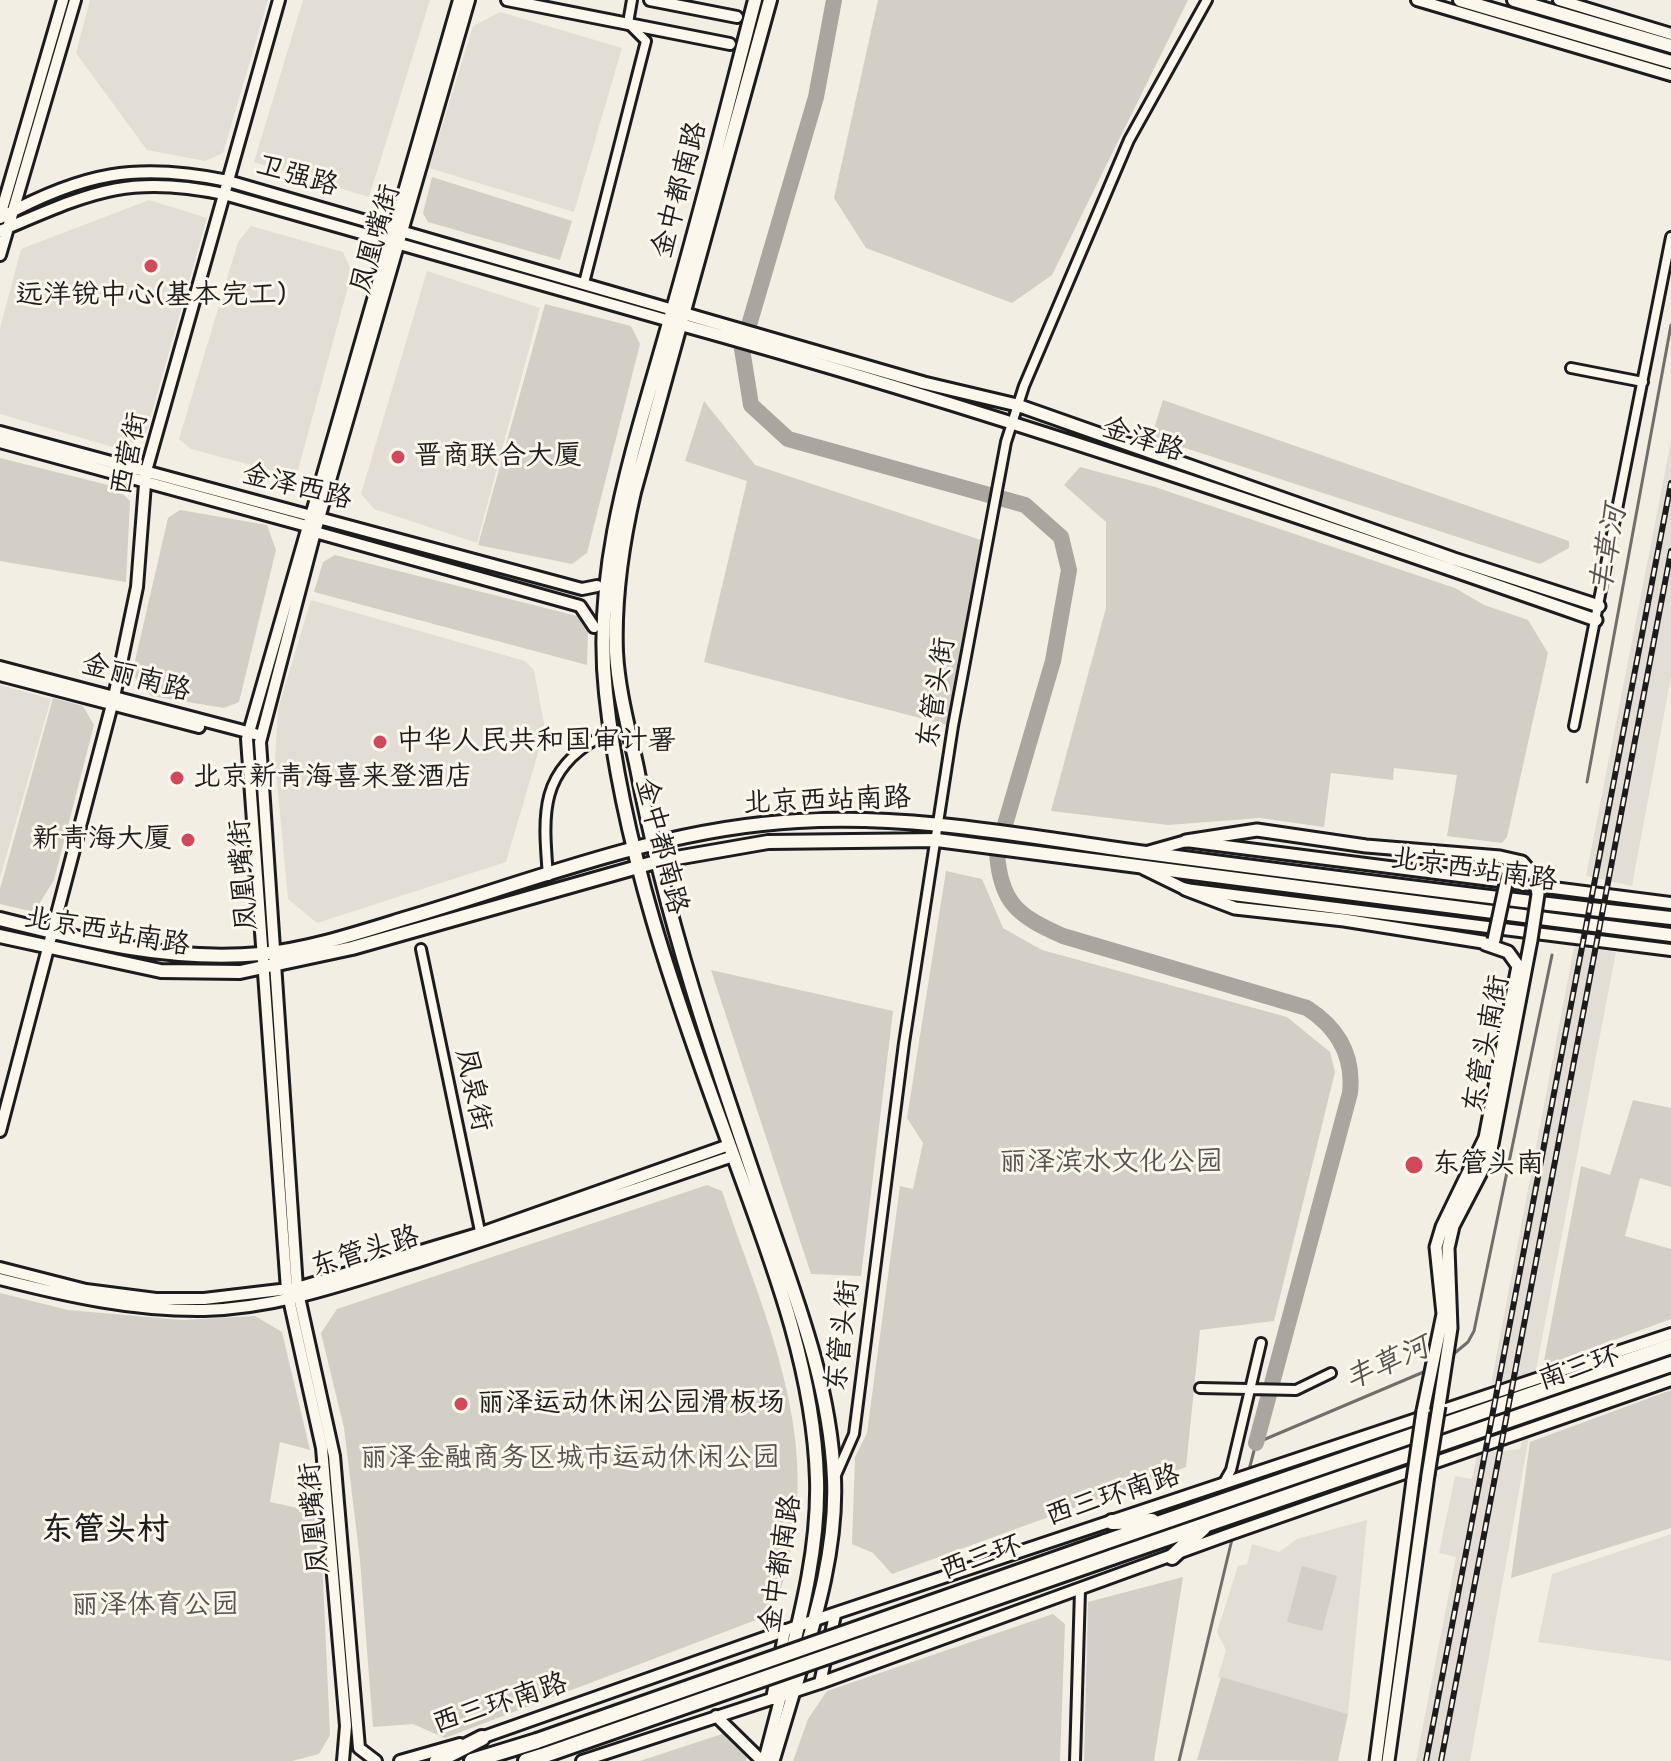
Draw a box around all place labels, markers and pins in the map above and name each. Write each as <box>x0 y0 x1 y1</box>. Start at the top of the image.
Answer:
marker: 远洋锐中心(基本完工) <box>142 257 160 275</box>
place label: 远洋锐中心(基本完工) <box>15 279 287 313</box>
place label: 晋商联合大厦 <box>414 440 582 474</box>
marker: 晋商联合大厦 <box>389 448 407 466</box>
place label: 中华人民共和国审计署 <box>396 725 676 759</box>
marker: 中华人民共和国审计署 <box>371 733 389 751</box>
place label: 北京新青海喜来登酒店 <box>193 761 473 795</box>
marker: 北京新青海喜来登酒店 <box>168 769 186 787</box>
place label: 新青海大厦 <box>32 823 172 857</box>
marker: 新青海大厦 <box>179 831 197 849</box>
place label: 东管头南 <box>1432 1148 1544 1182</box>
marker: 东管头南 <box>1403 1154 1425 1176</box>
place label: 丽泽运动休闲公园滑板场 <box>477 1387 785 1421</box>
marker: 丽泽运动休闲公园滑板场 <box>452 1395 470 1413</box>

